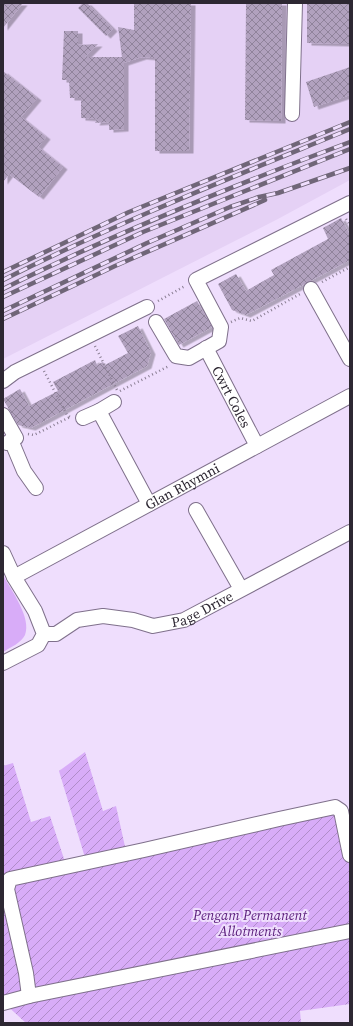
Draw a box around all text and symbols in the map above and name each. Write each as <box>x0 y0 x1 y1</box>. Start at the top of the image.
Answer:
street label: Cwrt Coles <box>207 362 256 431</box>
street label: Glan Rhymni <box>141 458 223 515</box>
street label: Page Drive <box>170 586 236 632</box>
park label: Pengam Permanent Allotments <box>192 905 308 941</box>

